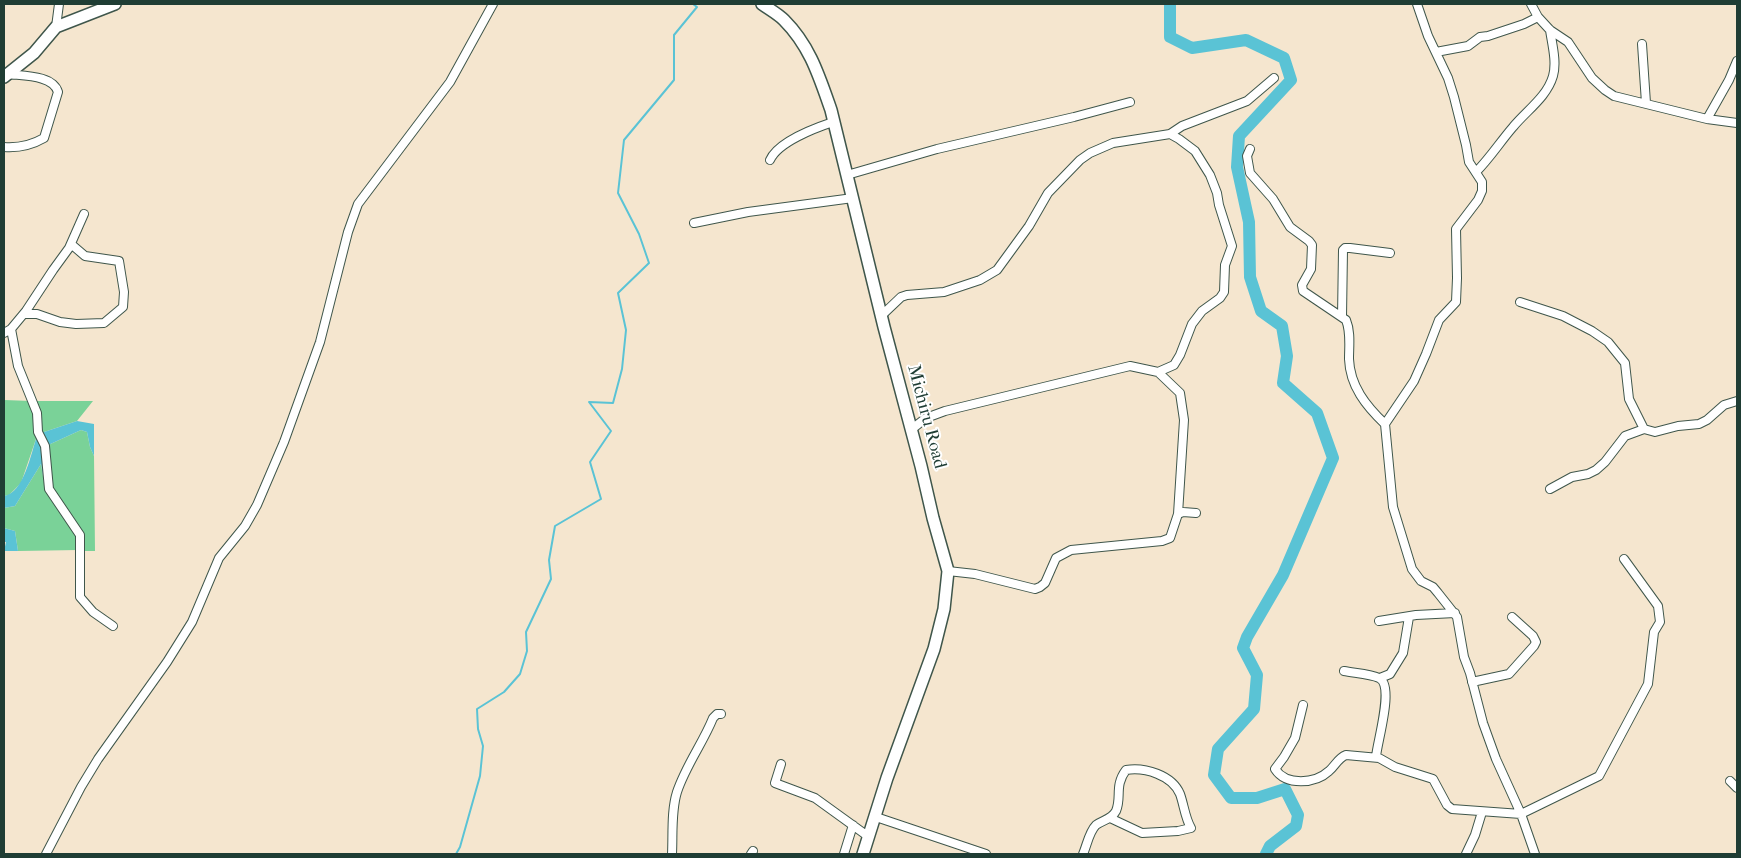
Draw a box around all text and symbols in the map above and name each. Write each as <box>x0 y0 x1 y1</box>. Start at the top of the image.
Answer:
street label: Michiru Road <box>902 363 950 471</box>

